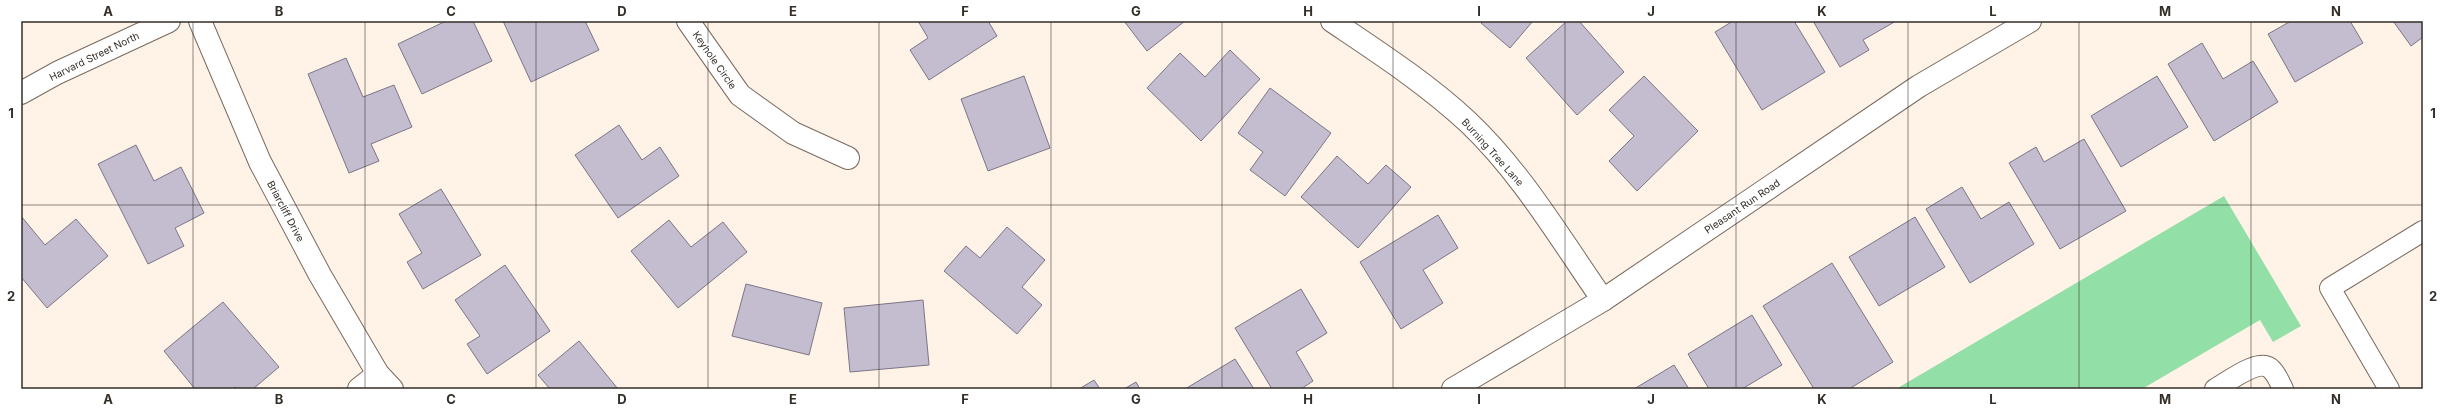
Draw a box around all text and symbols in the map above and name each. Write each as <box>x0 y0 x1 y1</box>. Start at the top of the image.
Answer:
text: A <box>103 3 113 19</box>
text: B <box>275 3 284 19</box>
text: C <box>446 3 456 19</box>
text: D <box>617 3 627 19</box>
text: E <box>789 3 797 19</box>
text: F <box>961 3 969 19</box>
text: G <box>1131 3 1141 19</box>
text: H <box>1303 3 1313 19</box>
text: I <box>1477 3 1481 19</box>
text: J <box>1647 3 1655 19</box>
text: K <box>1817 3 1827 19</box>
text: L <box>1989 3 1997 19</box>
text: M <box>2159 3 2171 19</box>
text: N <box>2331 3 2341 19</box>
street label: Harvard Street North <box>47 29 141 83</box>
street label: Keyhole Circle <box>691 29 739 91</box>
text: 1 <box>8 105 14 121</box>
text: 1 <box>2430 105 2436 121</box>
street label: Burning Tree Lane <box>1460 116 1527 188</box>
street label: Pleasant Run Road <box>1702 176 1782 236</box>
street label: Briarcliff Drive <box>265 178 307 244</box>
text: 2 <box>7 288 15 304</box>
text: 2 <box>2429 288 2437 304</box>
text: A <box>103 391 113 407</box>
text: B <box>275 391 284 407</box>
text: C <box>446 391 456 407</box>
text: D <box>617 391 627 407</box>
text: E <box>789 391 797 407</box>
text: F <box>961 391 969 407</box>
text: G <box>1131 391 1141 407</box>
text: H <box>1303 391 1313 407</box>
text: I <box>1477 391 1481 407</box>
text: J <box>1647 391 1655 407</box>
text: K <box>1817 391 1827 407</box>
text: L <box>1989 391 1997 407</box>
text: M <box>2159 391 2171 407</box>
text: N <box>2331 391 2341 407</box>

